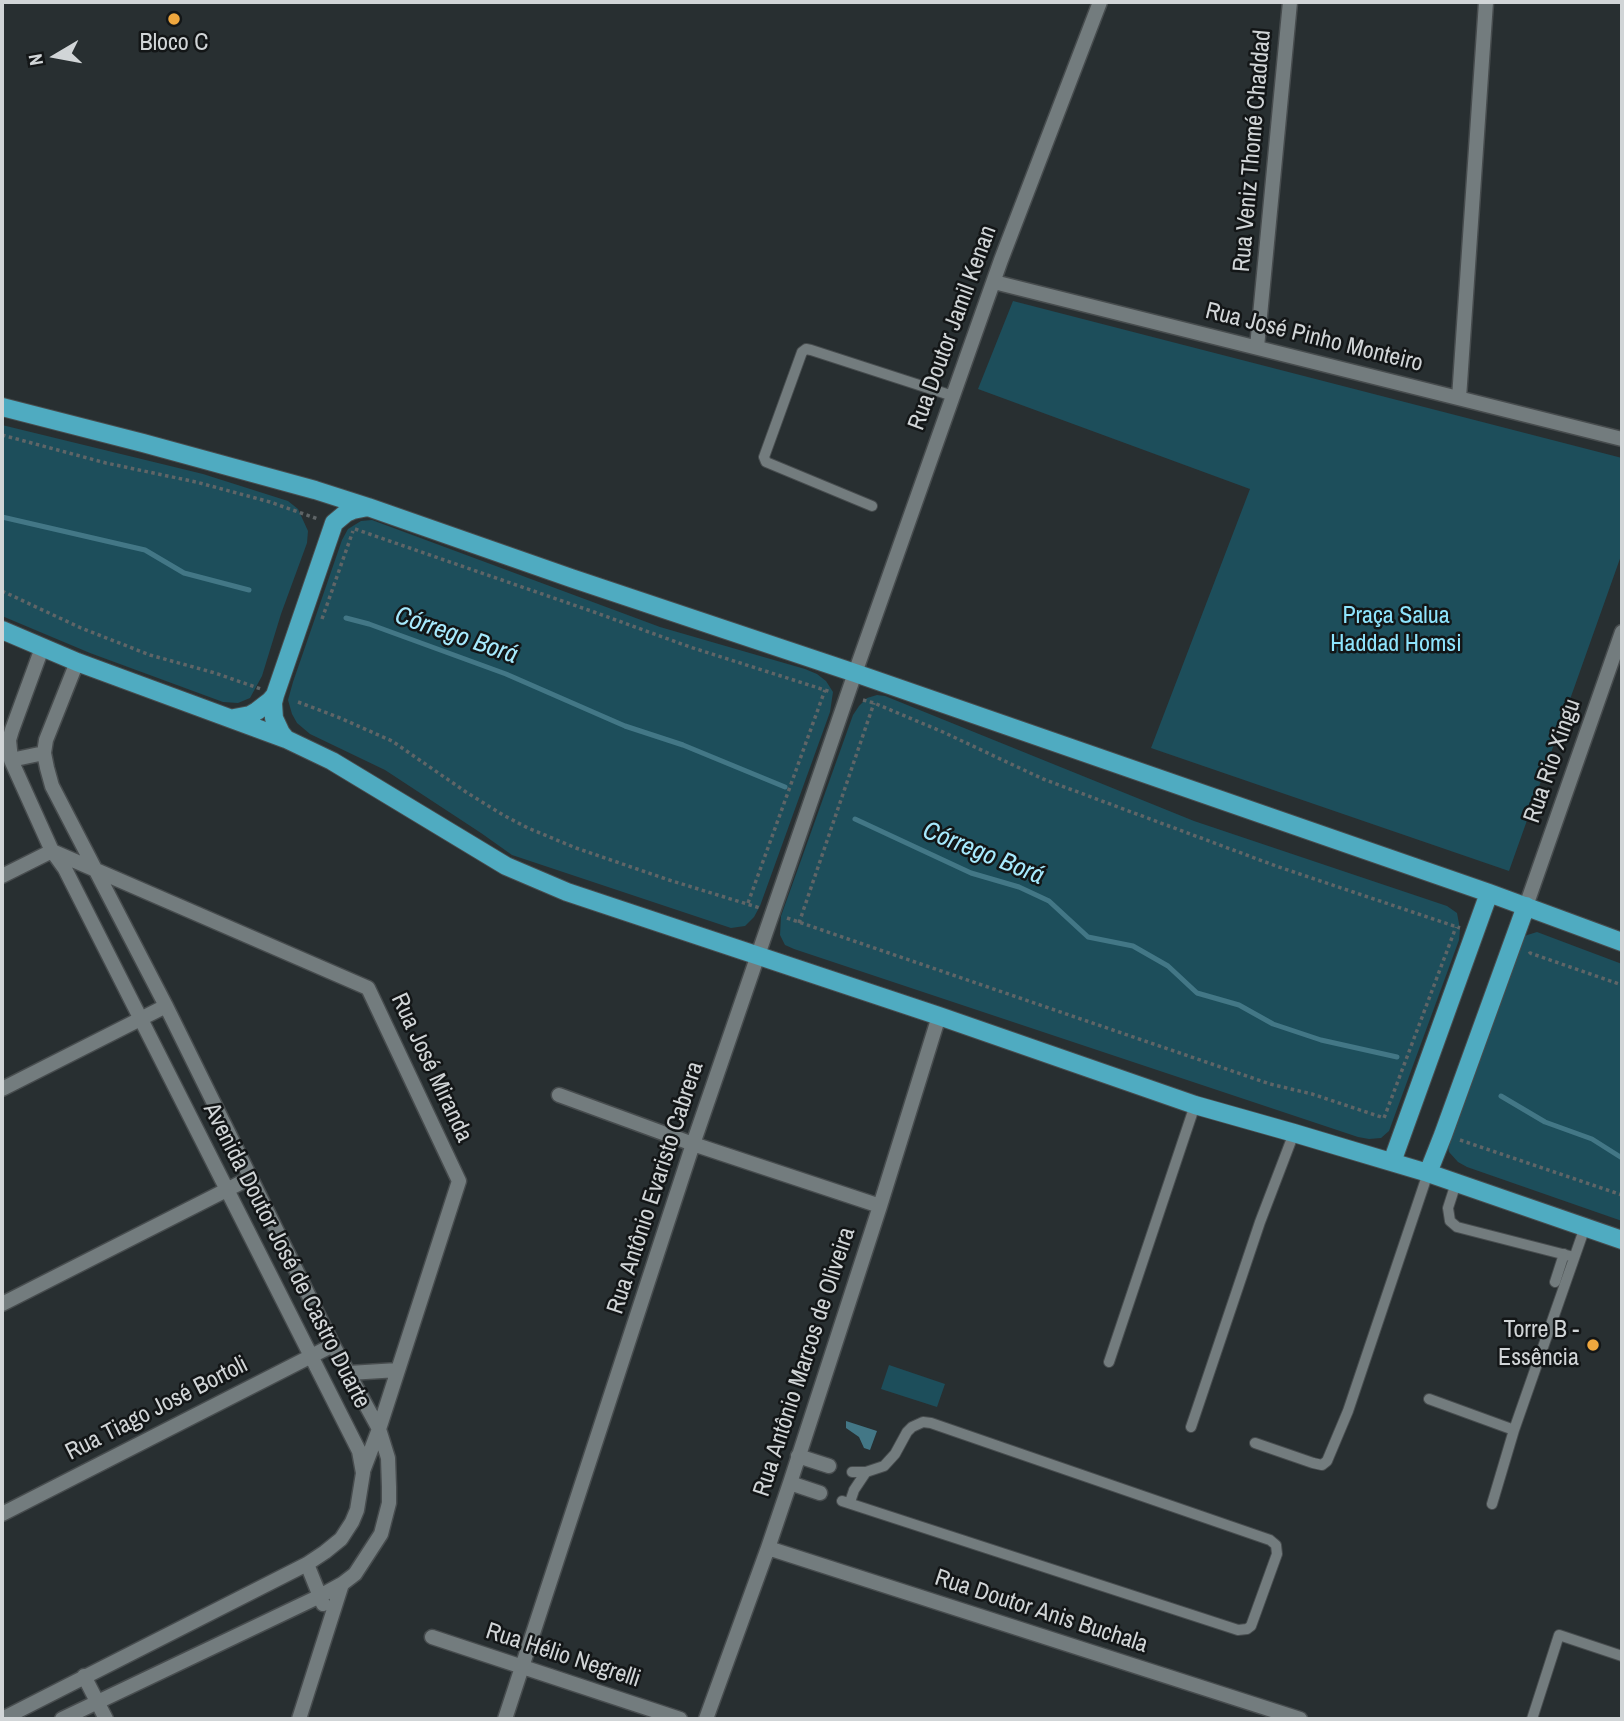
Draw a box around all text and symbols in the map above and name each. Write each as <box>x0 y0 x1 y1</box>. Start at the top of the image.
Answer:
marker: Bloco C <box>166 11 182 27</box>
north arrow <box>21 21 91 91</box>
street label: Rua Veniz Thomé Chaddad <box>1228 29 1278 273</box>
place label: Bloco C <box>140 30 208 58</box>
text: N <box>22 52 49 67</box>
street label: Rua Doutor Jamil Kenan <box>903 222 1003 434</box>
street label: Rua José Pinho Monteiro <box>1202 297 1426 379</box>
water label: Córrego Borá <box>390 600 522 672</box>
park label: Praça Salua Haddad Homsi <box>1330 603 1462 659</box>
street label: Rua Rio Xingu <box>1518 695 1588 827</box>
water label: Córrego Borá <box>918 816 1048 892</box>
street label: Rua José Miranda <box>384 989 478 1147</box>
street label: Rua Antônio Evaristo Cabrera <box>602 1058 710 1318</box>
street label: Avenida Doutor José de Castro Duarte <box>196 1099 376 1413</box>
street label: Rua Antônio Marcos de Oliveira <box>748 1224 862 1500</box>
place label: Torre B - Essência <box>1498 1317 1579 1373</box>
marker: Torre B - Essência <box>1585 1337 1601 1353</box>
street label: Rua Tiago José Bortoli <box>61 1351 253 1467</box>
street label: Rua Doutor Anis Buchala <box>931 1564 1151 1660</box>
street label: Rua Hélio Negrelli <box>482 1617 644 1695</box>

